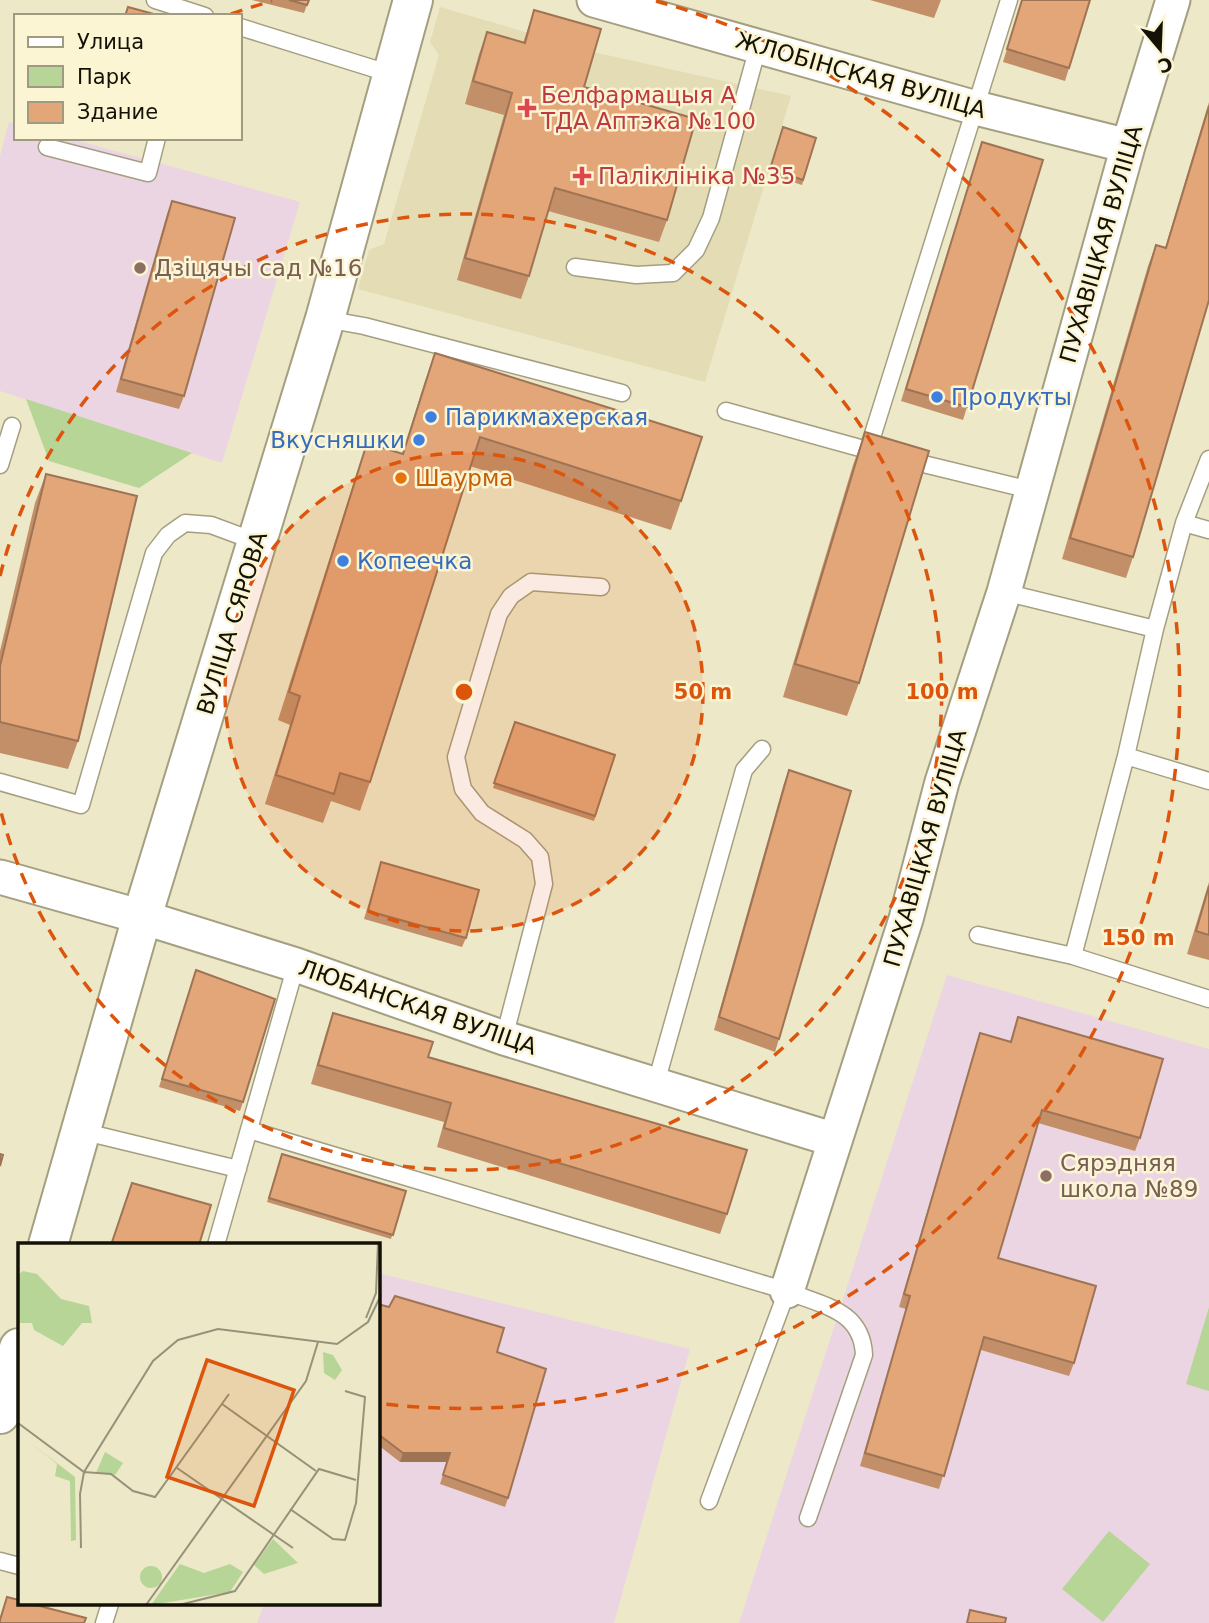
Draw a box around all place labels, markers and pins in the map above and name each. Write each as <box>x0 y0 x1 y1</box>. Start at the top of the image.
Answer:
place label: Белфармацыя А ТДА Аптэка №100 <box>540 82 756 134</box>
marker: Белфармацыя А ТДА Аптэка №100 <box>519 100 535 116</box>
place label: Паліклініка №35 <box>598 163 795 189</box>
marker: Паліклініка №35 <box>572 166 592 186</box>
place label: Дзіцячы сад №16 <box>154 255 362 281</box>
marker: Дзіцячы сад №16 <box>132 260 148 276</box>
place label: Продукты <box>951 384 1072 410</box>
marker: Продукты <box>929 389 945 405</box>
place label: Парикмахерская <box>445 404 648 430</box>
marker: Парикмахерская <box>423 409 439 425</box>
place label: Вкусняшки <box>270 427 405 453</box>
marker: Вкусняшки <box>411 432 427 448</box>
place label: Шаурма <box>415 465 513 491</box>
marker: Шаурма <box>393 470 409 486</box>
place label: Копеечка <box>357 548 472 574</box>
marker: Копеечка <box>335 553 351 569</box>
centre of rings <box>452 680 476 704</box>
place label: Сярэдняя школа №89 <box>1060 1150 1198 1202</box>
marker: Сярэдняя школа №89 <box>1038 1168 1054 1184</box>

